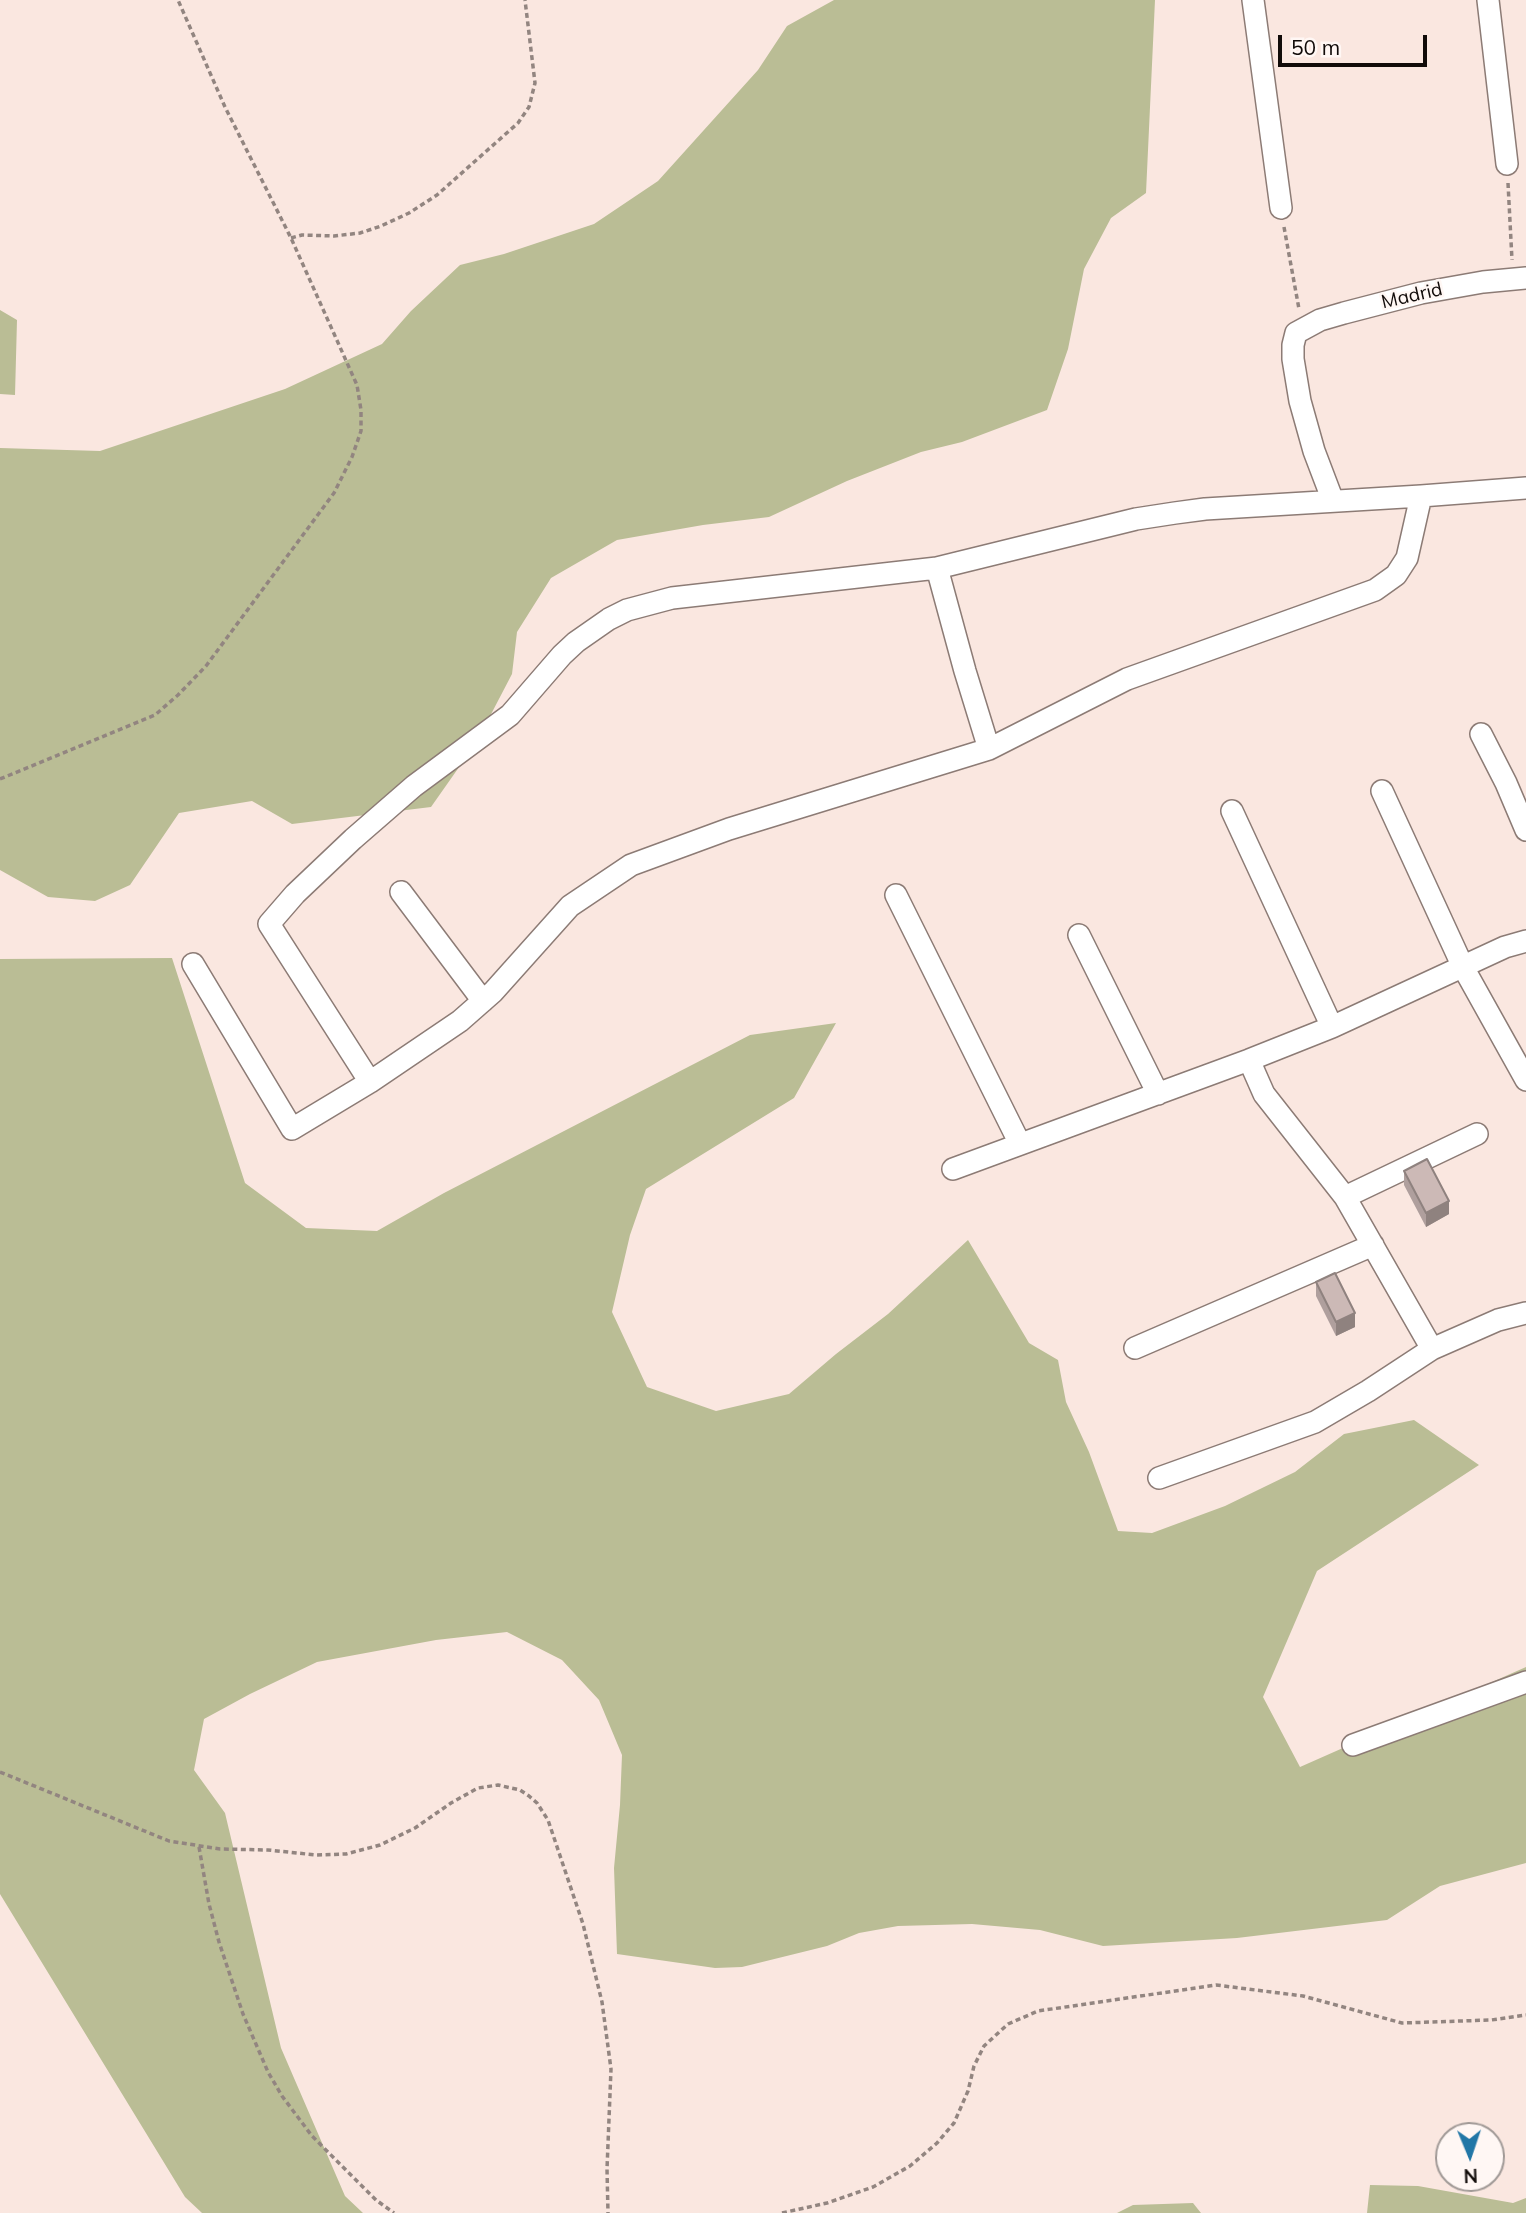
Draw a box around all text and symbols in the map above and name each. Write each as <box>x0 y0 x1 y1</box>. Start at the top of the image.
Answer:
scale bar <box>1281 21 1430 65</box>
text: 50 m <box>1291 34 1340 60</box>
street label: Madrid <box>1379 278 1445 314</box>
north arrow <box>1435 2122 1505 2192</box>
text: N <box>1463 2164 1478 2188</box>

